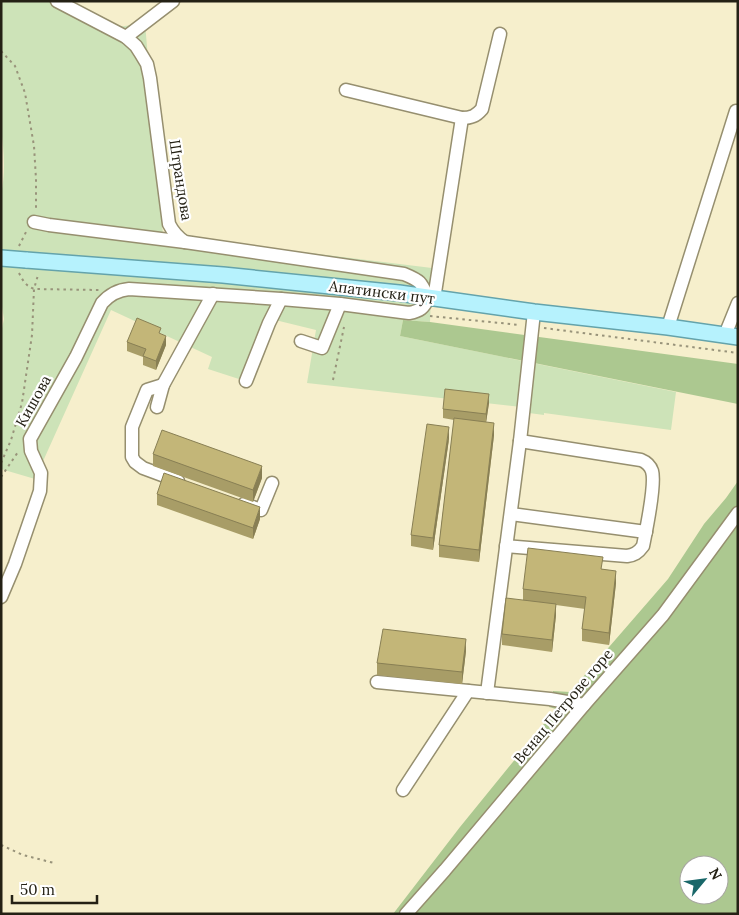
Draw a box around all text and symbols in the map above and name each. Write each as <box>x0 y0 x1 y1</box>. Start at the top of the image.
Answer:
street label: Штрандова <box>165 138 197 222</box>
street label: Апатински пут <box>327 276 437 308</box>
street label: Кишова <box>11 371 55 430</box>
street label: Венац Петрове горе <box>509 645 617 767</box>
north arrow <box>679 855 729 905</box>
text: N <box>705 865 726 883</box>
scale bar <box>12 872 98 904</box>
text: 50 m <box>20 880 55 899</box>

